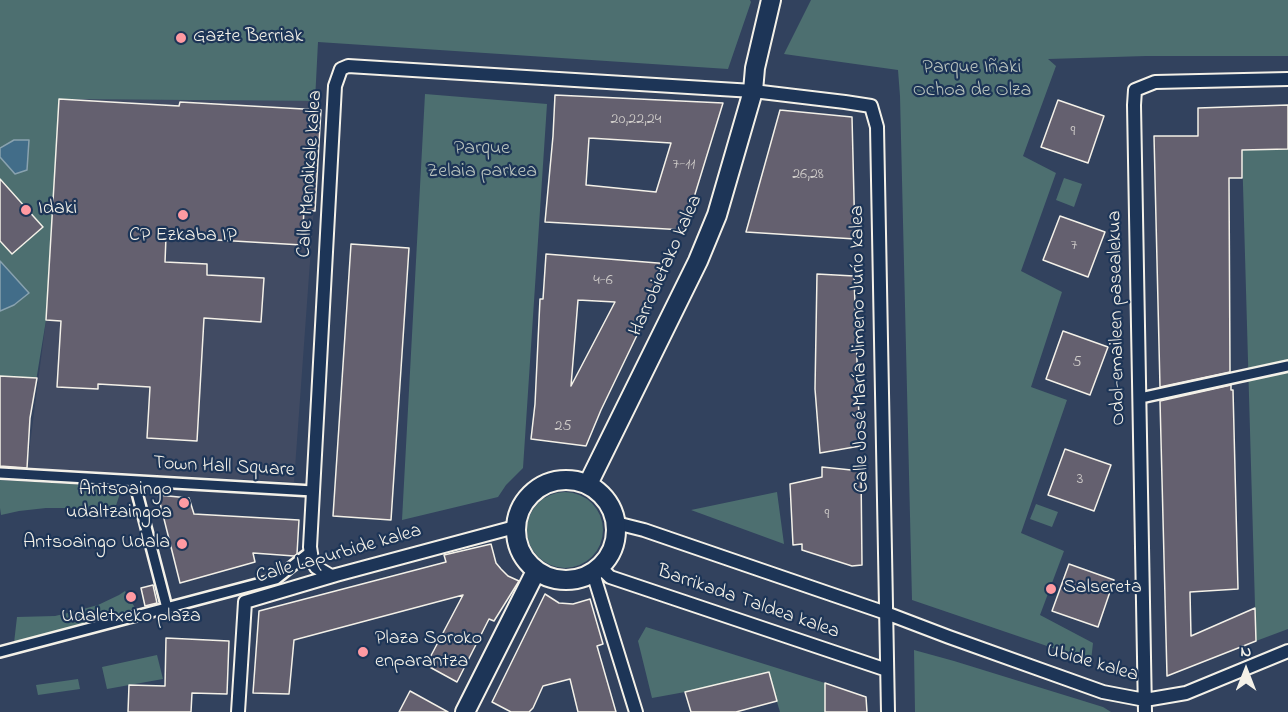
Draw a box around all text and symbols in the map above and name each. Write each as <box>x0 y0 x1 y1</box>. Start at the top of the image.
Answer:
place label: Gazte Berriak <box>193 26 303 50</box>
marker: Gazte Berriak <box>174 31 188 45</box>
park label: Parque Iñaki Ochoa de Olza <box>913 57 1031 104</box>
street label: Calle Mendikale kalea <box>293 89 329 259</box>
house number: 20,22,24 <box>611 110 661 130</box>
house number: 9 <box>1071 122 1075 142</box>
park label: Parque Zelaia parkea <box>427 138 537 185</box>
house number: 7-11 <box>673 155 695 175</box>
house number: 26,28 <box>792 165 824 185</box>
street label: Harrobietako kalea <box>625 192 709 340</box>
place label: Idaki <box>38 198 77 222</box>
marker: Idaki <box>19 203 33 217</box>
street label: Calle José María Jimeno Jurío kalea <box>846 205 876 493</box>
marker: CP Ezkaba IP <box>176 208 190 222</box>
street label: Odol-emaileen pasealekua <box>1104 210 1132 426</box>
place label: CP Ezkaba IP <box>129 225 237 249</box>
house number: 7 <box>1071 236 1077 256</box>
house number: 4-6 <box>593 271 613 291</box>
house number: 5 <box>1072 353 1082 373</box>
house number: 25 <box>554 417 572 437</box>
street label: Town Hall Square <box>153 452 295 484</box>
house number: 3 <box>1077 470 1083 490</box>
place label: Antsoaingo udaltzaingoa <box>66 479 172 526</box>
marker: Antsoaingo udaltzaingoa <box>177 496 191 510</box>
house number: 9 <box>825 505 829 525</box>
street label: Calle Lapurbide kalea <box>253 520 425 590</box>
place label: Antsoaingo Udala <box>23 532 170 556</box>
marker: Antsoaingo Udala <box>175 537 189 551</box>
street label: Barrikada Taldea kalea <box>654 561 842 645</box>
place label: Salsereta <box>1063 577 1142 601</box>
marker: Salsereta <box>1044 582 1058 596</box>
marker: Udaletxeko plaza <box>124 590 138 604</box>
place label: Udaletxeko plaza <box>61 606 201 630</box>
place label: Plaza Soroko enparantza <box>375 628 482 675</box>
street label: Ubide kalea <box>1043 639 1141 689</box>
north arrow <box>1216 640 1276 700</box>
text: N <box>1241 640 1251 664</box>
marker: Plaza Soroko enparantza <box>356 645 370 659</box>

